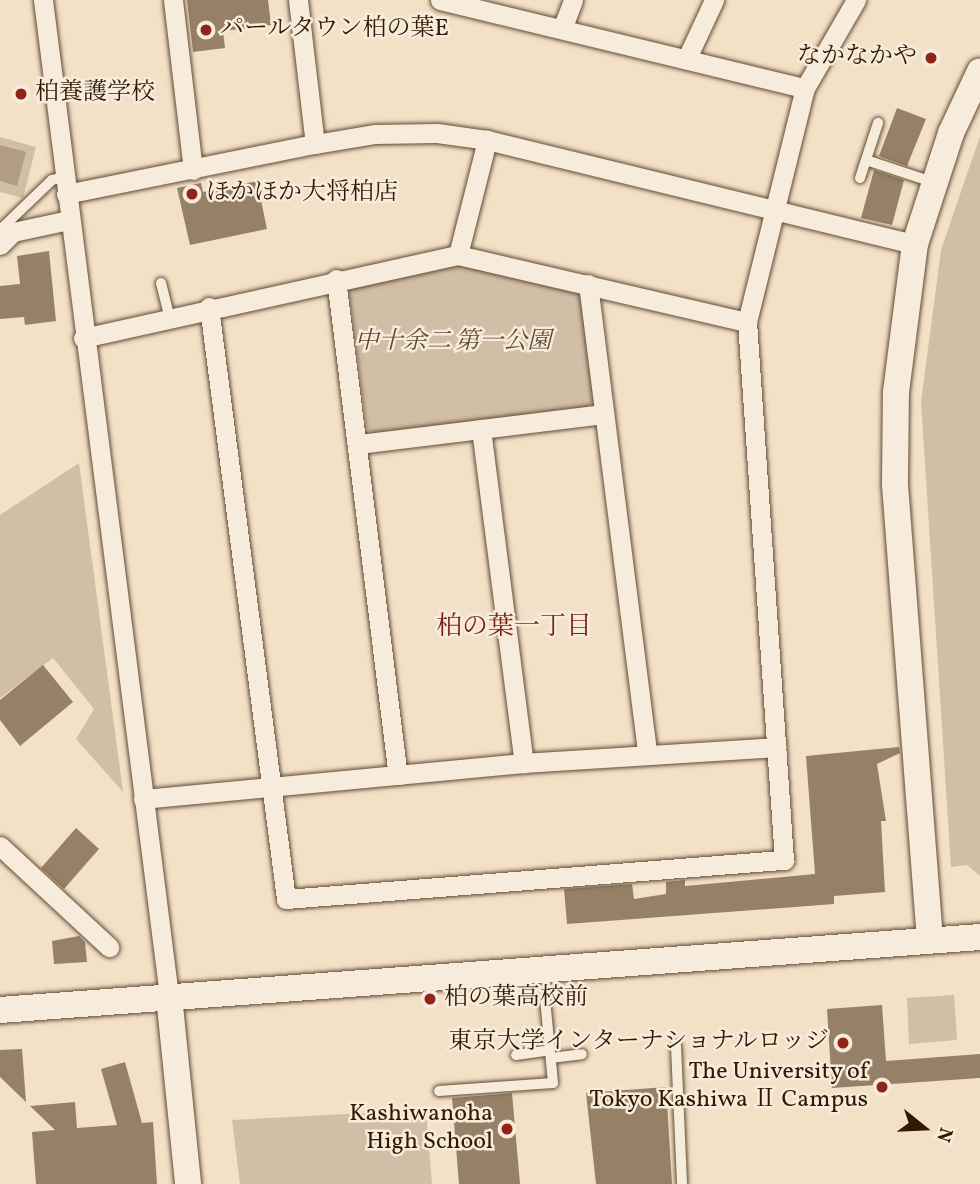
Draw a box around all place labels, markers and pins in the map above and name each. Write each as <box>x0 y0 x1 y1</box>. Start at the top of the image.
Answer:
place label: パールタウン柏の葉E <box>220 16 450 44</box>
marker: パールタウン柏の葉E <box>198 22 214 38</box>
place label: なかなかや <box>797 44 917 72</box>
marker: なかなかや <box>923 50 939 66</box>
place label: 柏養護学校 <box>35 80 155 108</box>
marker: 柏養護学校 <box>13 86 29 102</box>
place label: ほかほか大将柏店 <box>206 180 398 208</box>
marker: ほかほか大将柏店 <box>184 186 200 202</box>
place label: 柏の葉高校前 <box>444 985 588 1013</box>
marker: 柏の葉高校前 <box>422 991 438 1007</box>
place label: 東京大学インターナショナルロッジ <box>445 1029 829 1057</box>
marker: 東京大学インターナショナルロッジ <box>835 1035 851 1051</box>
place label: The University of Tokyo Kashiwa Ⅱ Campus <box>589 1059 868 1115</box>
marker: The University of Tokyo Kashiwa Ⅱ Campus <box>874 1079 890 1095</box>
place label: Kashiwanoha High School <box>349 1101 493 1157</box>
marker: Kashiwanoha High School <box>499 1121 515 1137</box>

